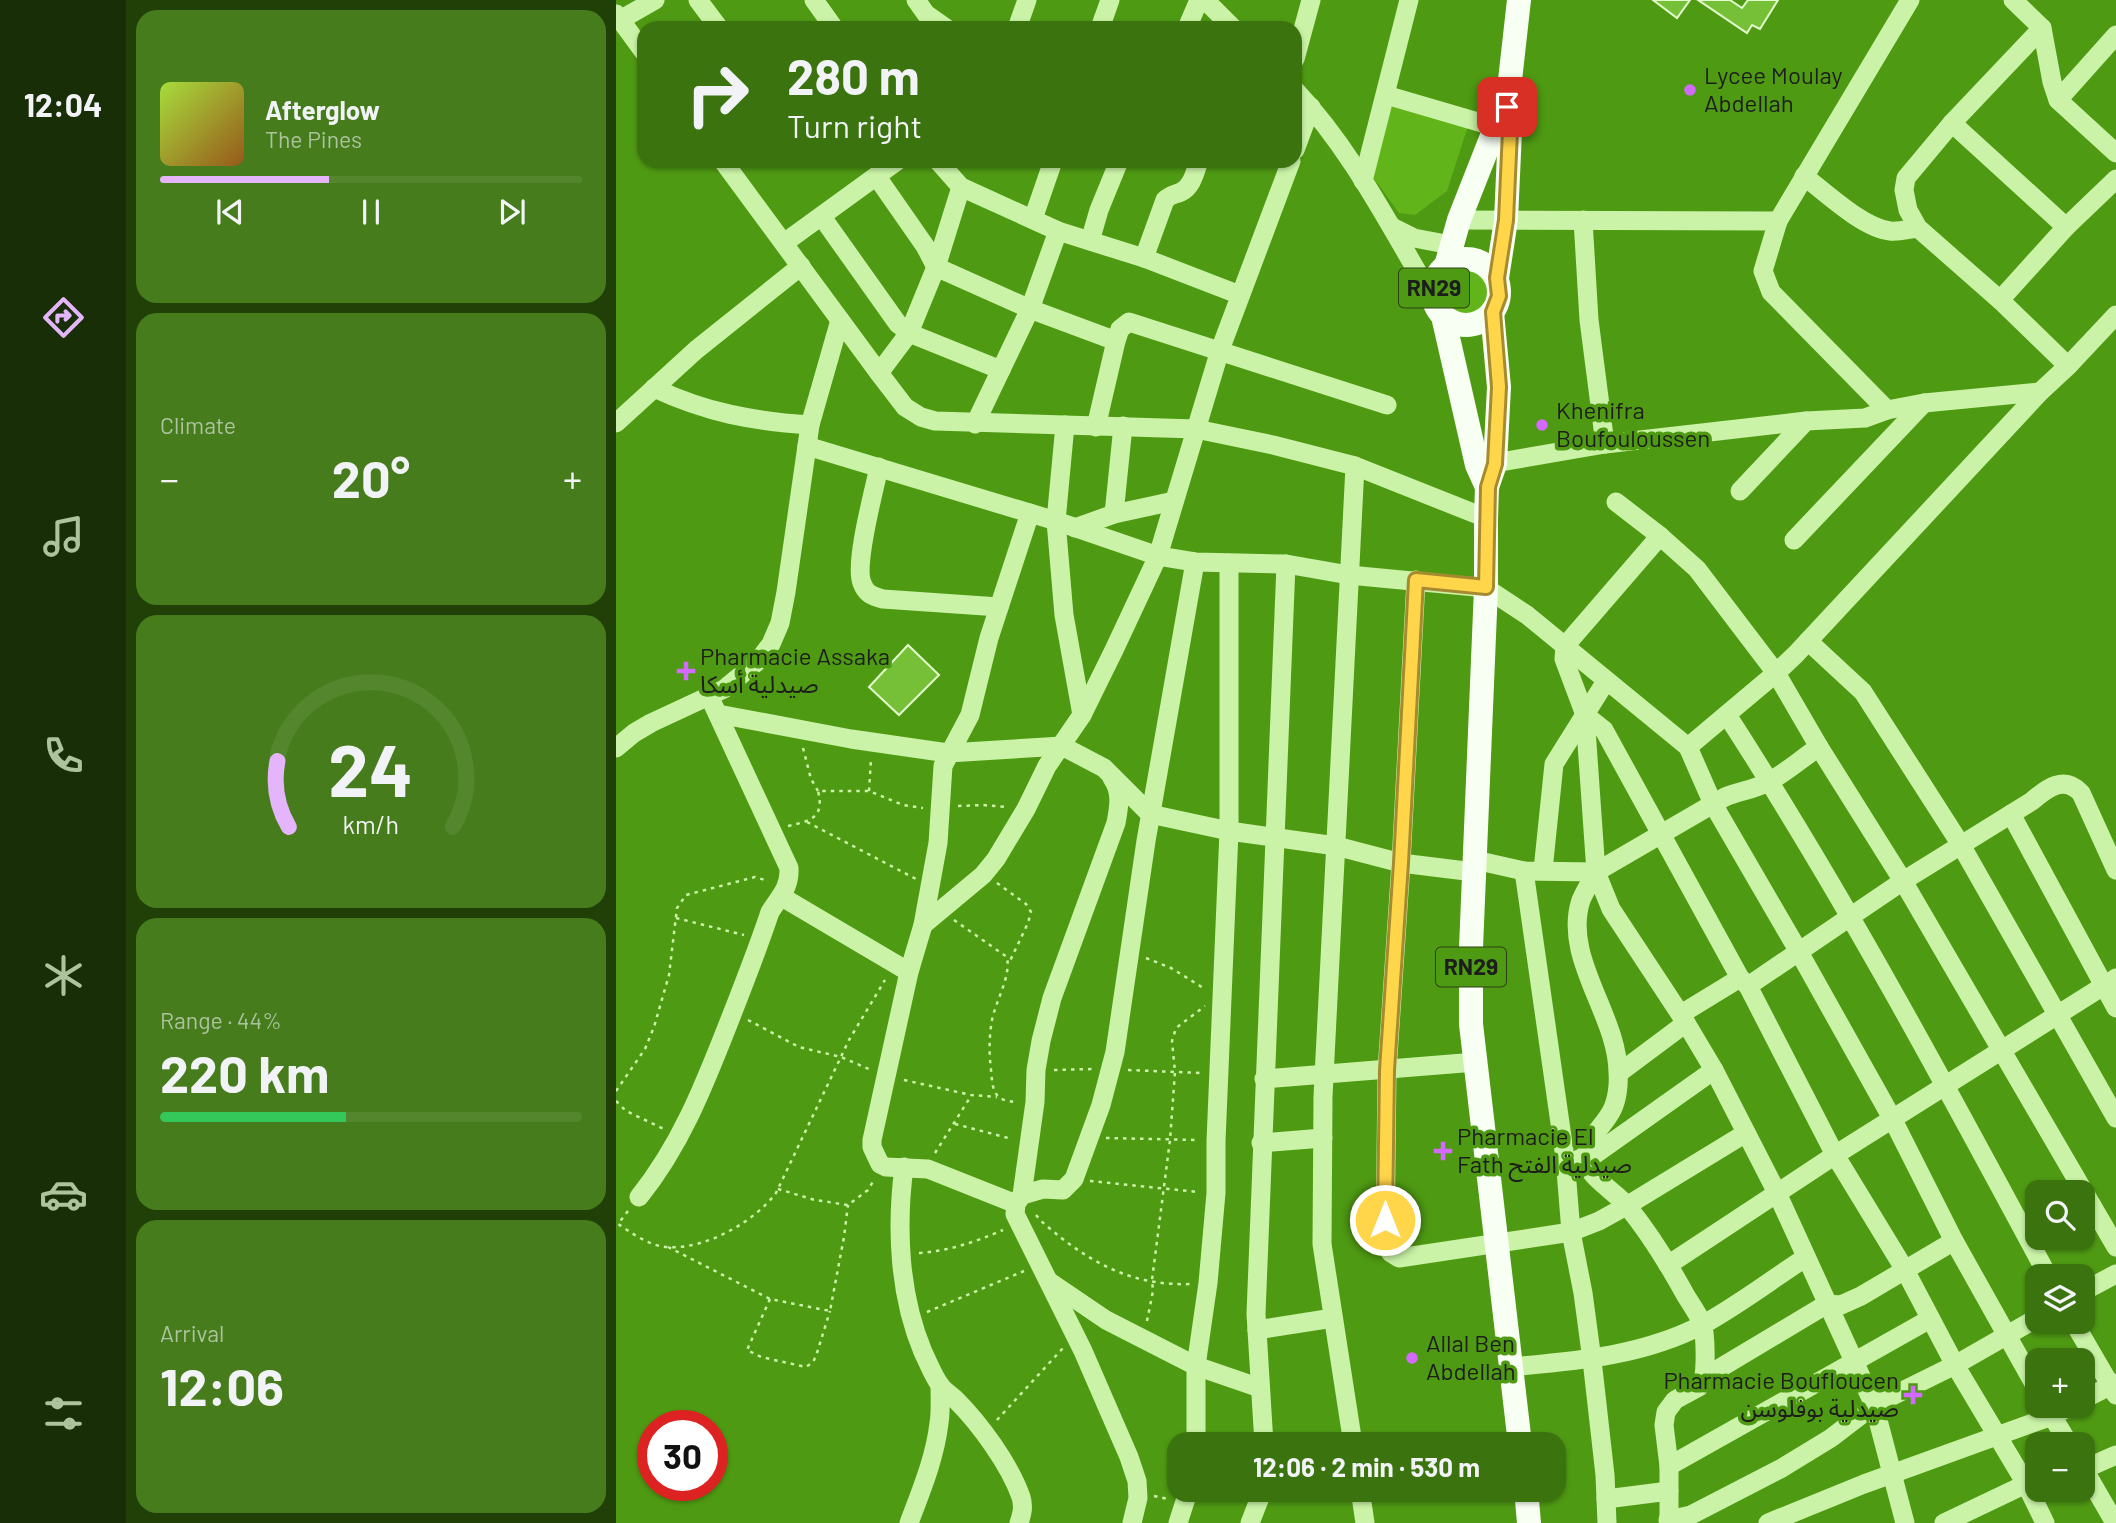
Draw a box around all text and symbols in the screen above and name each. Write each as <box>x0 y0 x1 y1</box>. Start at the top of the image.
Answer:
text: 280 m <box>787 46 920 105</box>
icon: right <box>672 49 763 140</box>
place label: Lycee Moulay Abdellah <box>1704 60 1843 117</box>
pin <box>1477 77 1537 137</box>
marker: Lycee Moulay Abdellah <box>1682 82 1698 98</box>
text: 12:04 <box>24 85 102 123</box>
icon: arrive <box>1488 88 1526 126</box>
text: Afterglow <box>265 94 380 125</box>
text: Turn right <box>787 106 922 144</box>
text: The Pines <box>265 125 362 153</box>
icon: previous <box>211 193 249 231</box>
icon: pause <box>352 193 390 231</box>
icon: next <box>493 193 531 231</box>
road number: RN29 <box>1399 268 1469 308</box>
icon: directions <box>39 293 88 342</box>
place label: Khenifra Boufouloussen <box>1556 395 1710 452</box>
text: Climate <box>160 411 236 439</box>
marker: Khenifra Boufouloussen <box>1534 417 1550 433</box>
text: 20° <box>332 446 410 508</box>
text: − <box>160 455 179 501</box>
text: + <box>563 455 582 501</box>
icon: music <box>39 512 88 561</box>
place label: Pharmacie Assaka صيدلية أسكا <box>700 641 890 698</box>
marker: Pharmacie Assaka صيدلية أسكا <box>678 663 694 679</box>
text: 24 <box>329 725 413 813</box>
icon: phone <box>39 731 88 780</box>
text: km/h <box>343 809 399 839</box>
road number: RN29 <box>1436 948 1506 986</box>
icon: climate <box>39 951 88 1000</box>
text: Range · 44% <box>160 1006 282 1034</box>
text: 220 km <box>160 1041 329 1103</box>
place label: Pharmacie El Fath صيدلية الفتح <box>1457 1121 1632 1182</box>
marker: Pharmacie El Fath صيدلية الفتح <box>1435 1143 1451 1159</box>
icon: car <box>39 1170 88 1219</box>
map controls <box>2025 1180 2095 1502</box>
button: search <box>2025 1180 2095 1250</box>
position arrow <box>1348 1183 1422 1257</box>
button: layers <box>2025 1264 2095 1334</box>
text: Arrival <box>160 1319 224 1347</box>
place label: Allal Ben Abdellah <box>1426 1328 1516 1385</box>
button: + <box>2025 1348 2095 1418</box>
marker: Allal Ben Abdellah <box>1404 1350 1420 1366</box>
text: 12:06 <box>160 1354 284 1416</box>
place label: Pharmacie Boufloucen صيدلية بوفلوسن <box>1663 1365 1899 1423</box>
marker: Pharmacie Boufloucen صيدلية بوفلوسن <box>1905 1387 1921 1403</box>
icon: filters <box>39 1389 88 1438</box>
speed limit sign: 30 <box>637 1410 728 1501</box>
button: − <box>2025 1432 2095 1502</box>
text: 12:06 · 2 min · 530 m <box>1253 1451 1480 1482</box>

